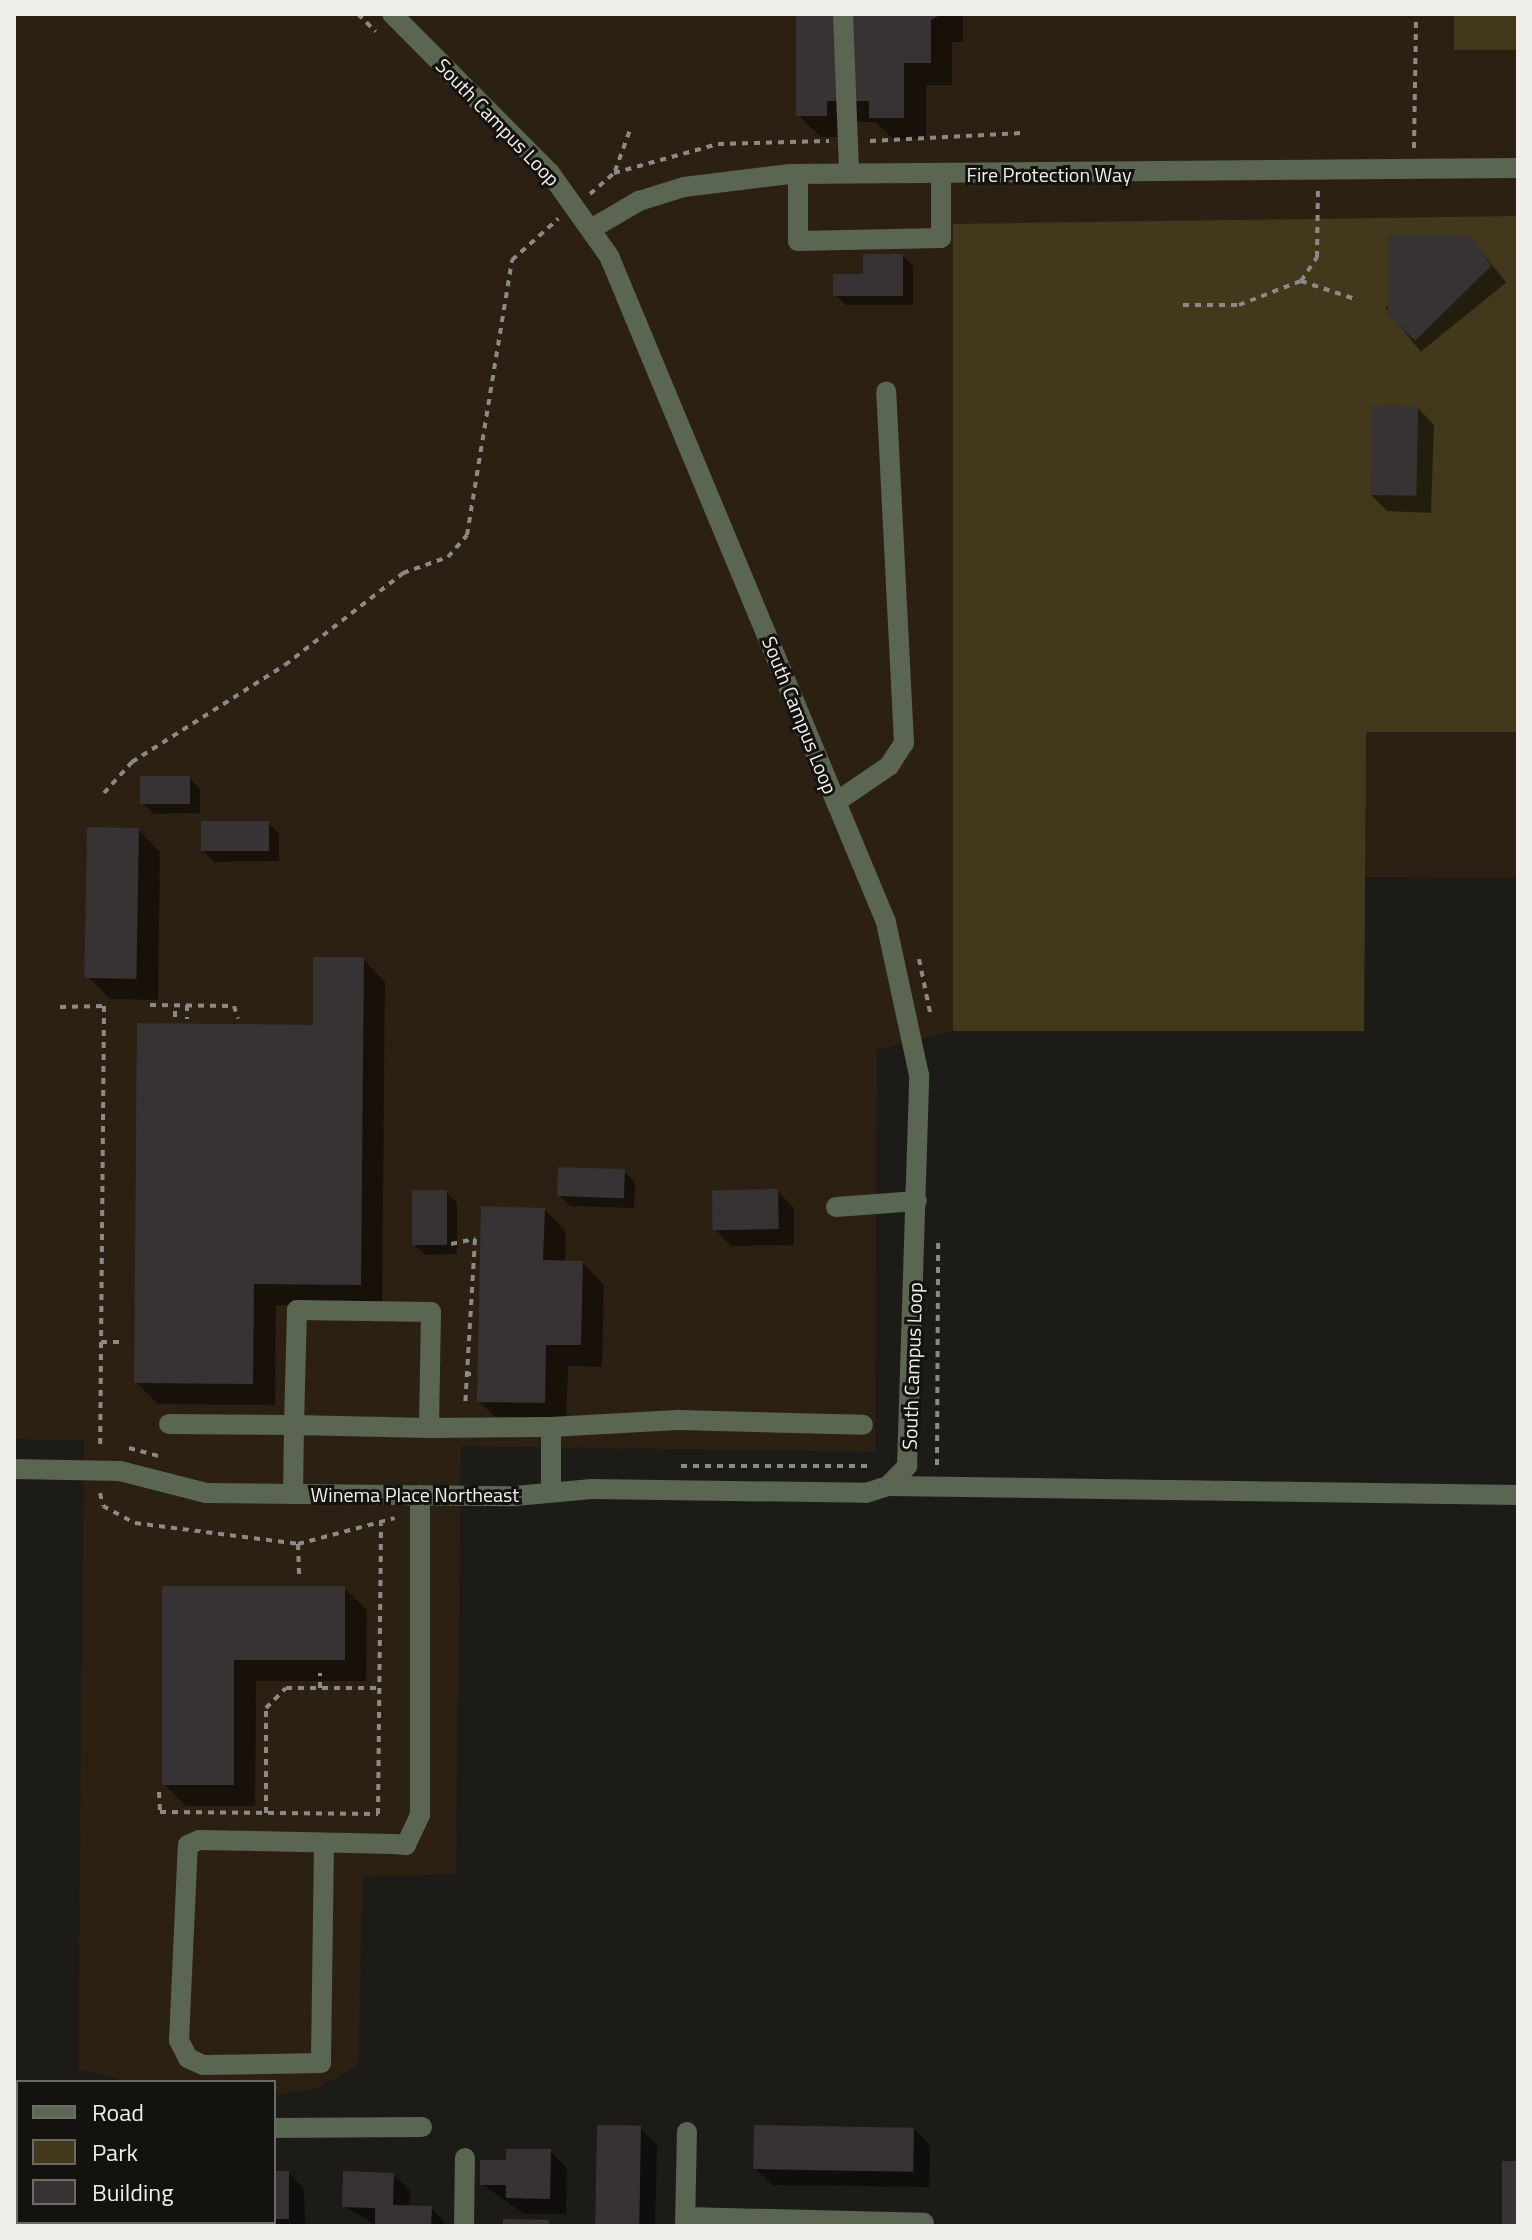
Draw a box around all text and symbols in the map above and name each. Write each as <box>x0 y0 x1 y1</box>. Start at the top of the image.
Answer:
street label: South Campus Loop <box>431 53 565 191</box>
street label: Fire Protection Way <box>966 162 1132 186</box>
street label: South Campus Loop <box>757 633 843 797</box>
street label: South Campus Loop <box>897 1282 927 1450</box>
street label: Winema Place Northeast <box>311 1482 519 1506</box>
legend <box>16 2080 276 2224</box>
text: Road <box>92 2094 144 2130</box>
text: Park <box>92 2134 138 2170</box>
text: Building <box>92 2174 174 2210</box>

